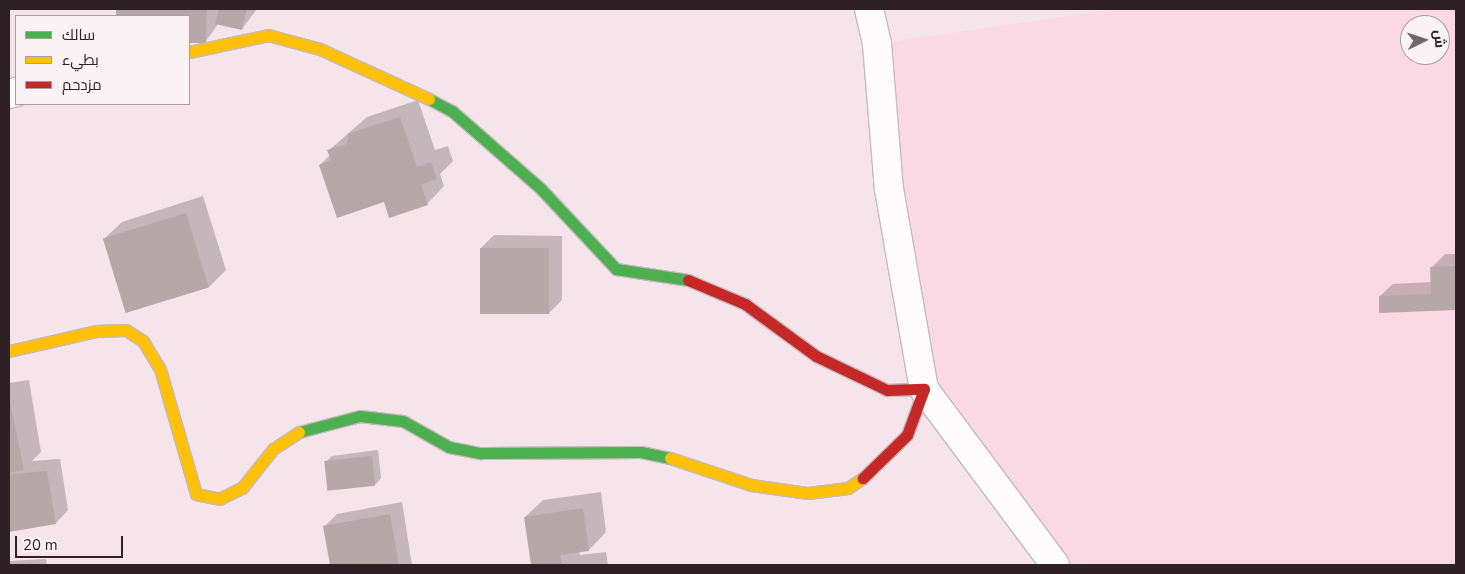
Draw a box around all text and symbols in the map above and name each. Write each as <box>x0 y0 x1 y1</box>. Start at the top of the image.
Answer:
legend <box>15 15 190 105</box>
north arrow <box>1400 15 1450 65</box>
text: سالك <box>62 25 95 45</box>
text: ش <box>1429 29 1450 49</box>
text: بطيء <box>62 50 99 70</box>
text: مزدحم <box>62 75 102 95</box>
scale bar <box>18 526 125 558</box>
text: 20 m <box>23 535 58 555</box>

